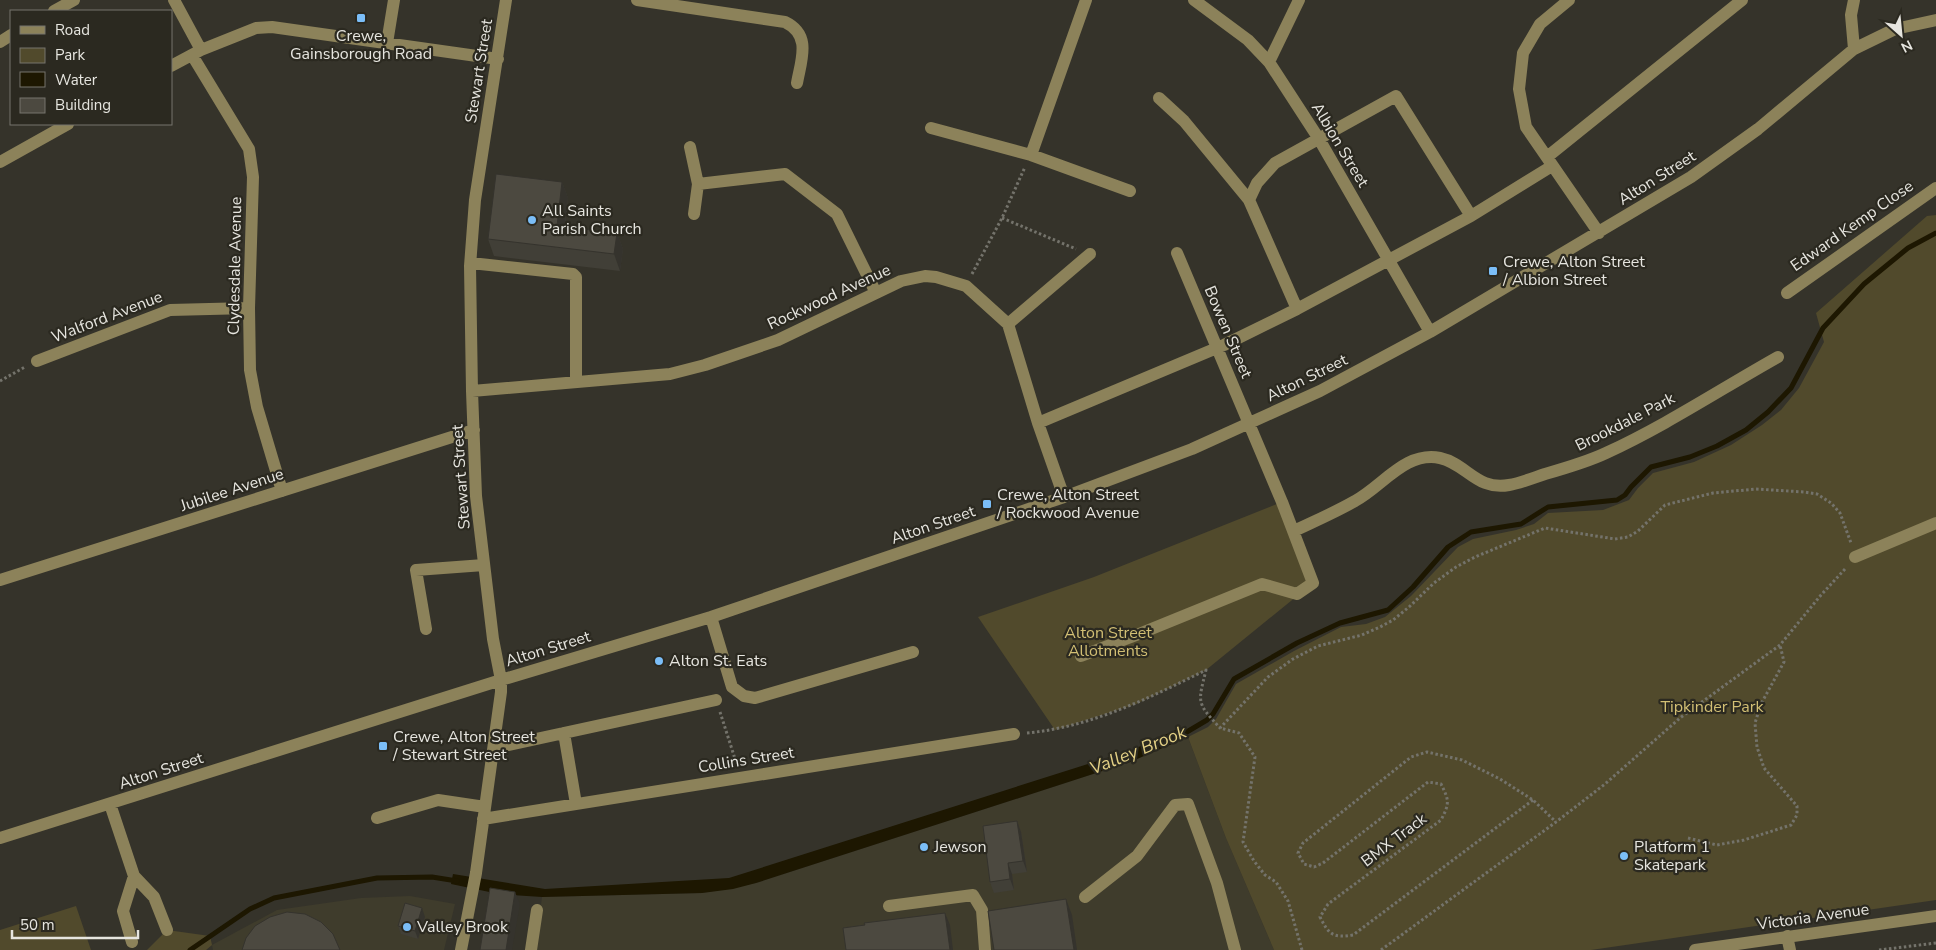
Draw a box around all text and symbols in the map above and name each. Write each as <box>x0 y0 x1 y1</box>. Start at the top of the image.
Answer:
legend <box>10 10 172 125</box>
north arrow <box>1876 10 1926 60</box>
marker: Crewe, Gainsborough Road <box>355 12 367 24</box>
street label: Stewart Street <box>460 17 498 125</box>
text: Road <box>55 20 90 40</box>
place label: Crewe, Gainsborough Road <box>290 25 432 65</box>
text: N <box>1898 35 1916 57</box>
text: Park <box>55 45 85 65</box>
text: Water <box>55 70 98 90</box>
text: Building <box>55 95 111 115</box>
street label: Albion Street <box>1306 99 1374 192</box>
street label: Alton Street <box>1614 145 1700 211</box>
street label: Edward Kemp Close <box>1786 175 1918 277</box>
street label: Clydesdale Avenue <box>223 197 247 335</box>
place label: All Saints Parish Church <box>542 200 642 240</box>
marker: All Saints Parish Church <box>526 214 538 226</box>
place label: Crewe, Alton Street / Albion Street <box>1502 251 1645 291</box>
street label: Rockwood Avenue <box>764 259 894 335</box>
marker: Crewe, Alton Street / Albion Street <box>1487 265 1499 277</box>
street label: Bowen Street <box>1199 282 1257 382</box>
street label: Walford Avenue <box>48 286 166 348</box>
street label: Alton Street <box>1263 349 1352 407</box>
street label: Brookdale Park <box>1571 387 1679 457</box>
street label: Stewart Street <box>446 423 476 530</box>
street label: Jubilee Avenue <box>177 463 286 517</box>
place label: Crewe, Alton Street / Rockwood Avenue <box>996 484 1139 524</box>
marker: Crewe, Alton Street / Rockwood Avenue <box>981 498 993 510</box>
street label: Alton Street <box>888 500 978 550</box>
park label: Alton Street Allotments <box>1064 622 1152 662</box>
street label: Alton Street <box>503 626 593 672</box>
place label: Alton St. Eats <box>669 650 767 672</box>
marker: Alton St. Eats <box>653 655 665 667</box>
park label: Tipkinder Park <box>1660 696 1765 718</box>
water label: Valley Brook <box>1086 719 1191 780</box>
place label: Crewe, Alton Street / Stewart Street <box>392 726 535 766</box>
marker: Crewe, Alton Street / Stewart Street <box>377 740 389 752</box>
street label: Collins Street <box>696 741 796 778</box>
street label: Alton Street <box>116 747 206 795</box>
street label: BMX Track <box>1357 807 1432 872</box>
place label: Jewson <box>933 836 987 858</box>
place label: Platform 1 Skatepark <box>1634 836 1710 876</box>
marker: Jewson <box>918 841 930 853</box>
marker: Platform 1 Skatepark <box>1618 850 1630 862</box>
street label: Victoria Avenue <box>1754 898 1871 936</box>
scale bar <box>12 908 139 940</box>
text: 50 m <box>20 915 55 935</box>
place label: Valley Brook <box>416 916 509 938</box>
marker: Valley Brook <box>401 921 413 933</box>

